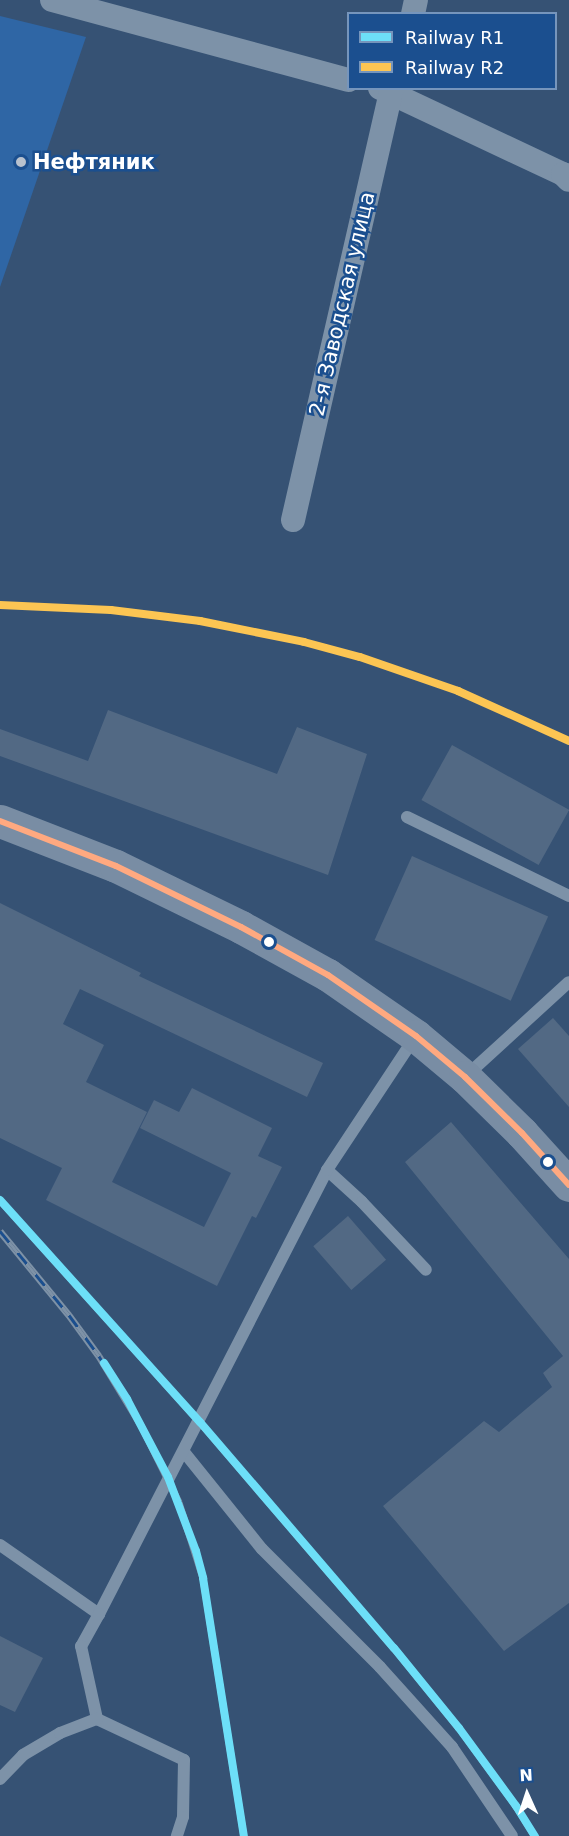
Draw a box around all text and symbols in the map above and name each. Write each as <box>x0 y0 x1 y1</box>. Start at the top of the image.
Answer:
legend <box>347 12 557 90</box>
text: Railway R1 <box>405 27 504 48</box>
text: Railway R2 <box>405 57 504 78</box>
place label: Нефтяник <box>33 149 155 175</box>
marker: Нефтяник <box>14 155 28 169</box>
street label: 2-я Заводская улица <box>304 189 380 419</box>
unlabelled marker <box>263 936 275 948</box>
unlabelled marker <box>542 1156 554 1168</box>
north arrow <box>497 1764 557 1824</box>
text: N <box>519 1766 533 1785</box>

